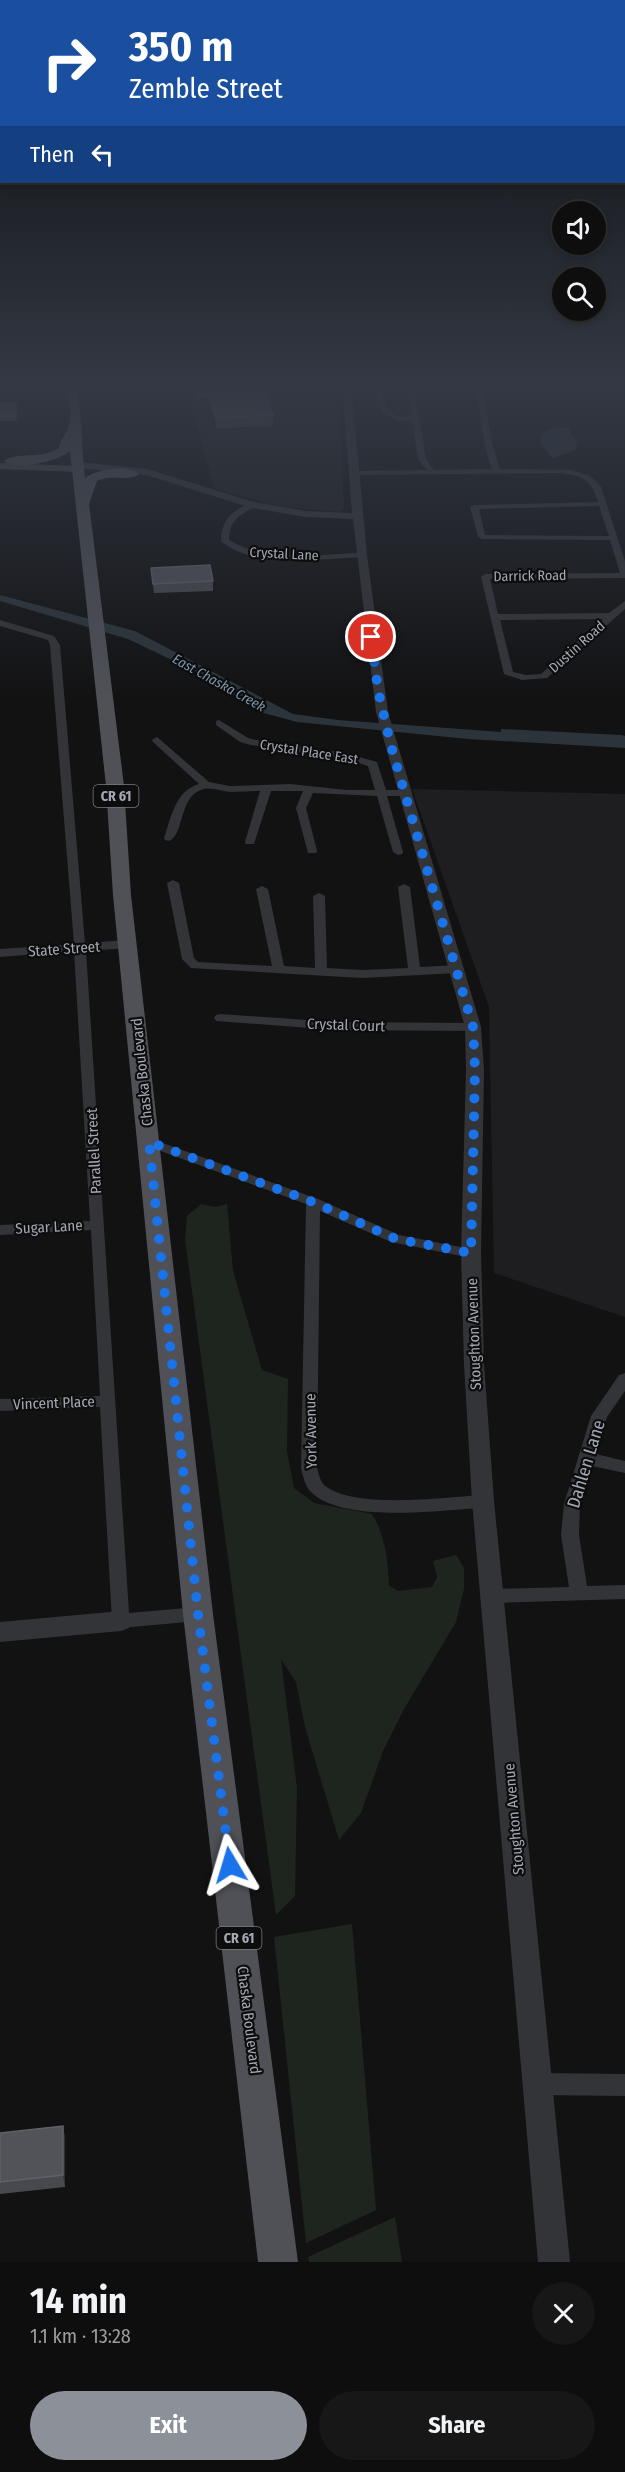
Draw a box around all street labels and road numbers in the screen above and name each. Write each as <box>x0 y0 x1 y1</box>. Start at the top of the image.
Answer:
street label: Crystal Lane <box>249 544 319 564</box>
street label: Darrick Road <box>493 567 567 585</box>
street label: Dustin Road <box>546 618 608 676</box>
street label: Crystal Place East <box>259 736 360 768</box>
road number: CR 61 <box>94 785 138 807</box>
street label: State Street <box>27 938 101 960</box>
street label: Crystal Court <box>307 1015 386 1035</box>
street label: Chaska Boulevard <box>127 1017 157 1127</box>
street label: Parallel Street <box>83 1107 105 1194</box>
street label: Sugar Lane <box>15 1216 83 1238</box>
street label: Stoughton Avenue <box>463 1278 485 1390</box>
street label: Vincent Place <box>13 1393 95 1413</box>
street label: York Avenue <box>301 1393 321 1469</box>
street label: Dahlen Lane <box>562 1417 610 1511</box>
street label: Stoughton Avenue <box>500 1762 528 1876</box>
road number: CR 61 <box>216 1927 262 1949</box>
street label: Chaska Boulevard <box>233 1965 265 2075</box>

